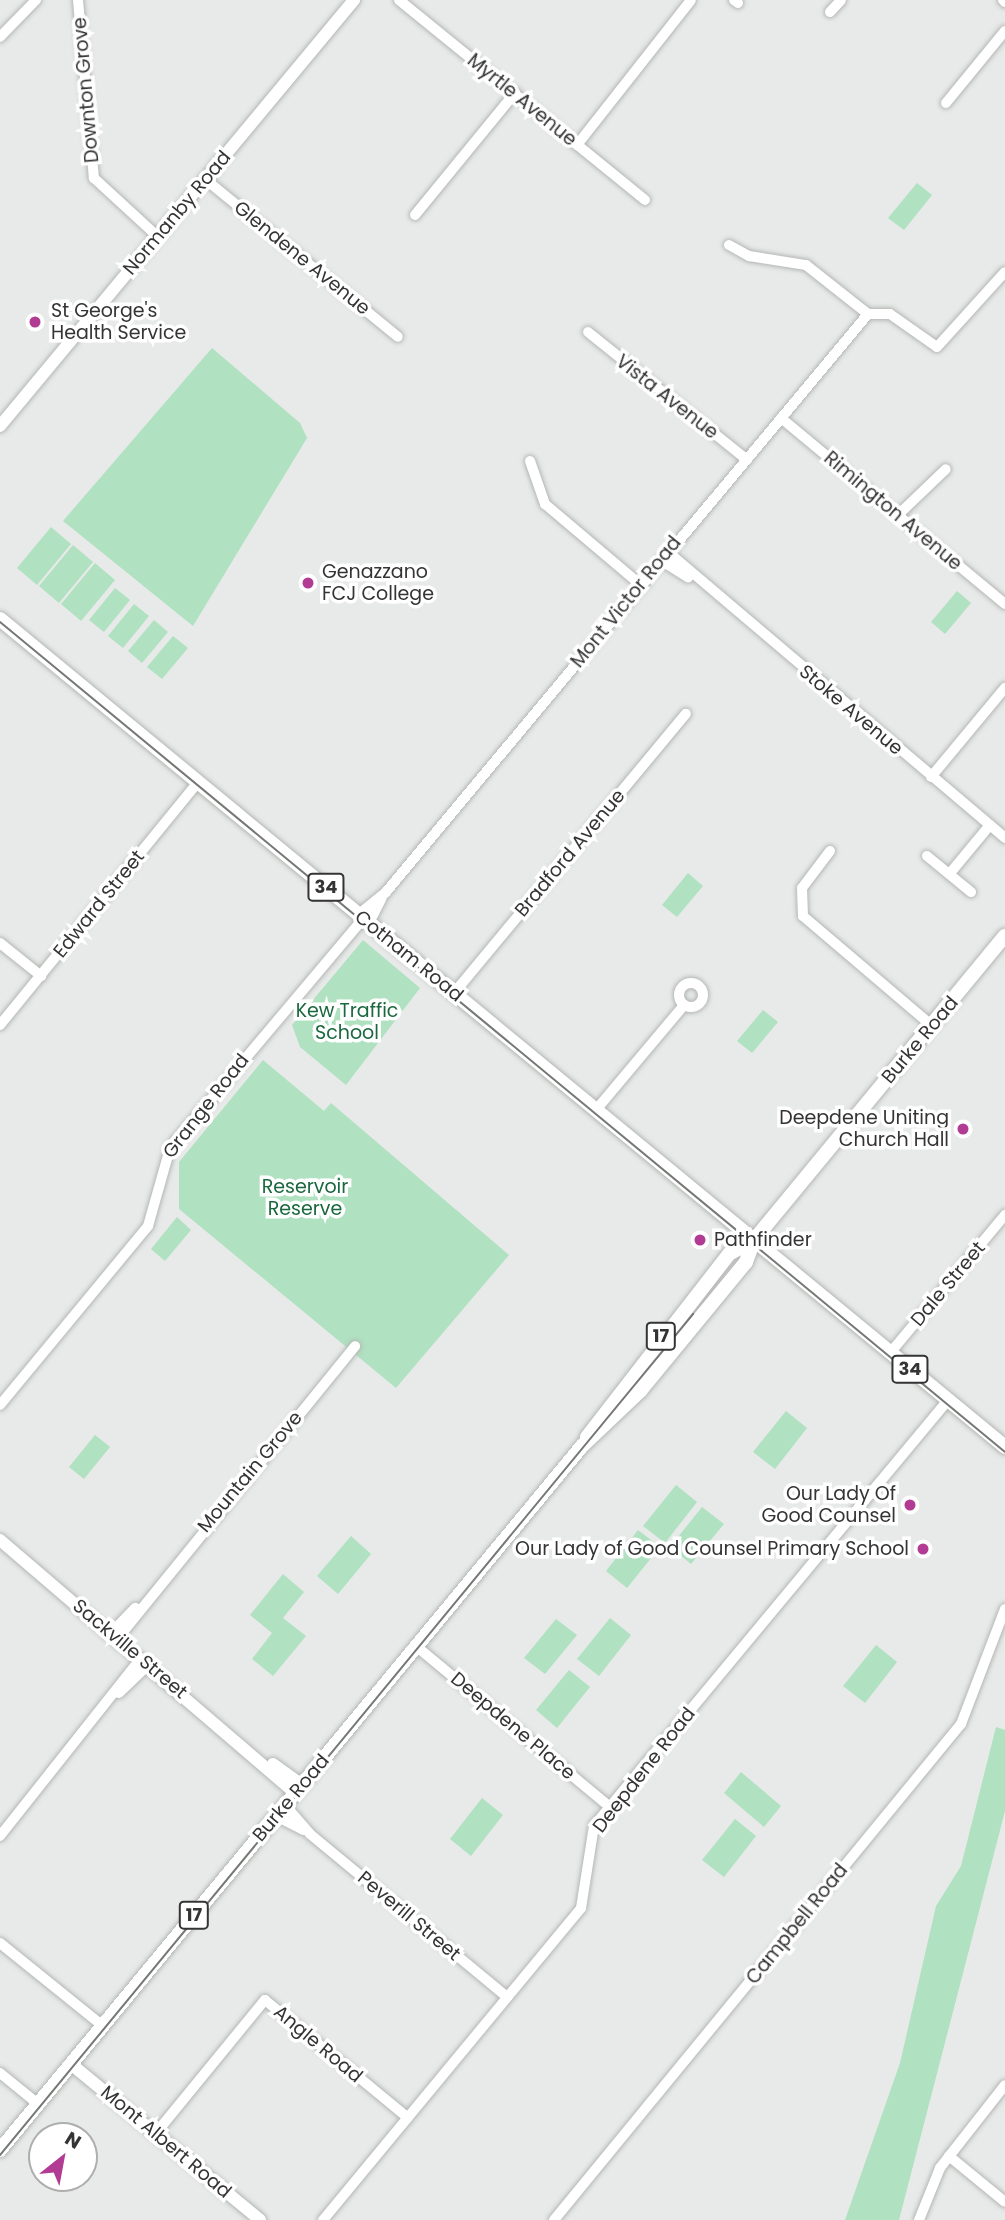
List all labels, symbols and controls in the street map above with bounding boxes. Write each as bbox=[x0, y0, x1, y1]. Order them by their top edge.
street label: Downton Grove bbox=[68, 16, 104, 164]
street label: Myrtle Avenue bbox=[463, 49, 581, 151]
street label: Normanby Road bbox=[118, 146, 236, 280]
street label: Glendene Avenue bbox=[229, 196, 375, 320]
place label: St George's Health Service bbox=[51, 300, 186, 344]
marker: St George's Health Service bbox=[25, 312, 45, 332]
street label: Vista Avenue bbox=[611, 350, 723, 444]
street label: Rimington Avenue bbox=[819, 447, 967, 575]
street label: Mont Victor Road bbox=[566, 532, 686, 672]
place label: Genazzano FCJ College bbox=[322, 561, 434, 605]
marker: Genazzano FCJ College bbox=[300, 575, 316, 591]
street label: Stoke Avenue bbox=[795, 660, 907, 760]
street label: Bradford Avenue bbox=[510, 785, 630, 921]
street label: Edward Street bbox=[49, 846, 149, 962]
road number: 34 bbox=[307, 872, 345, 902]
street label: Cotham Road bbox=[350, 905, 468, 1007]
street label: Burke Road bbox=[877, 992, 963, 1088]
park label: Kew Traffic School bbox=[296, 1000, 398, 1044]
street label: Grange Road bbox=[158, 1049, 254, 1163]
place label: Deepdene Uniting Church Hall bbox=[779, 1107, 949, 1151]
marker: Deepdene Uniting Church Hall bbox=[955, 1121, 971, 1137]
park label: Reservoir Reserve bbox=[262, 1176, 348, 1220]
place label: Pathfinder bbox=[714, 1229, 812, 1251]
marker: Pathfinder bbox=[692, 1232, 708, 1248]
street label: Dale Street bbox=[906, 1237, 990, 1331]
road number: 17 bbox=[645, 1322, 677, 1350]
road number: 34 bbox=[891, 1354, 929, 1384]
street label: Mountain Grove bbox=[193, 1407, 307, 1537]
place label: Our Lady Of Good Counsel bbox=[761, 1483, 896, 1527]
marker: Our Lady Of Good Counsel bbox=[902, 1497, 918, 1513]
place label: Our Lady of Good Counsel Primary School bbox=[515, 1538, 909, 1560]
marker: Our Lady of Good Counsel Primary School bbox=[915, 1541, 931, 1557]
street label: Sackville Street bbox=[68, 1594, 192, 1704]
street label: Deepdene Place bbox=[446, 1667, 580, 1785]
street label: Deepdene Road bbox=[588, 1703, 700, 1837]
street label: Burke Road bbox=[248, 1750, 334, 1846]
street label: Campbell Road bbox=[741, 1859, 853, 1989]
street label: Peverill Street bbox=[353, 1866, 465, 1966]
road number: 17 bbox=[178, 1900, 210, 1929]
street label: Angle Road bbox=[269, 2000, 367, 2088]
street label: Mont Albert Road bbox=[96, 2081, 236, 2203]
north arrow bbox=[28, 2122, 98, 2192]
text: N bbox=[60, 2125, 86, 2156]

